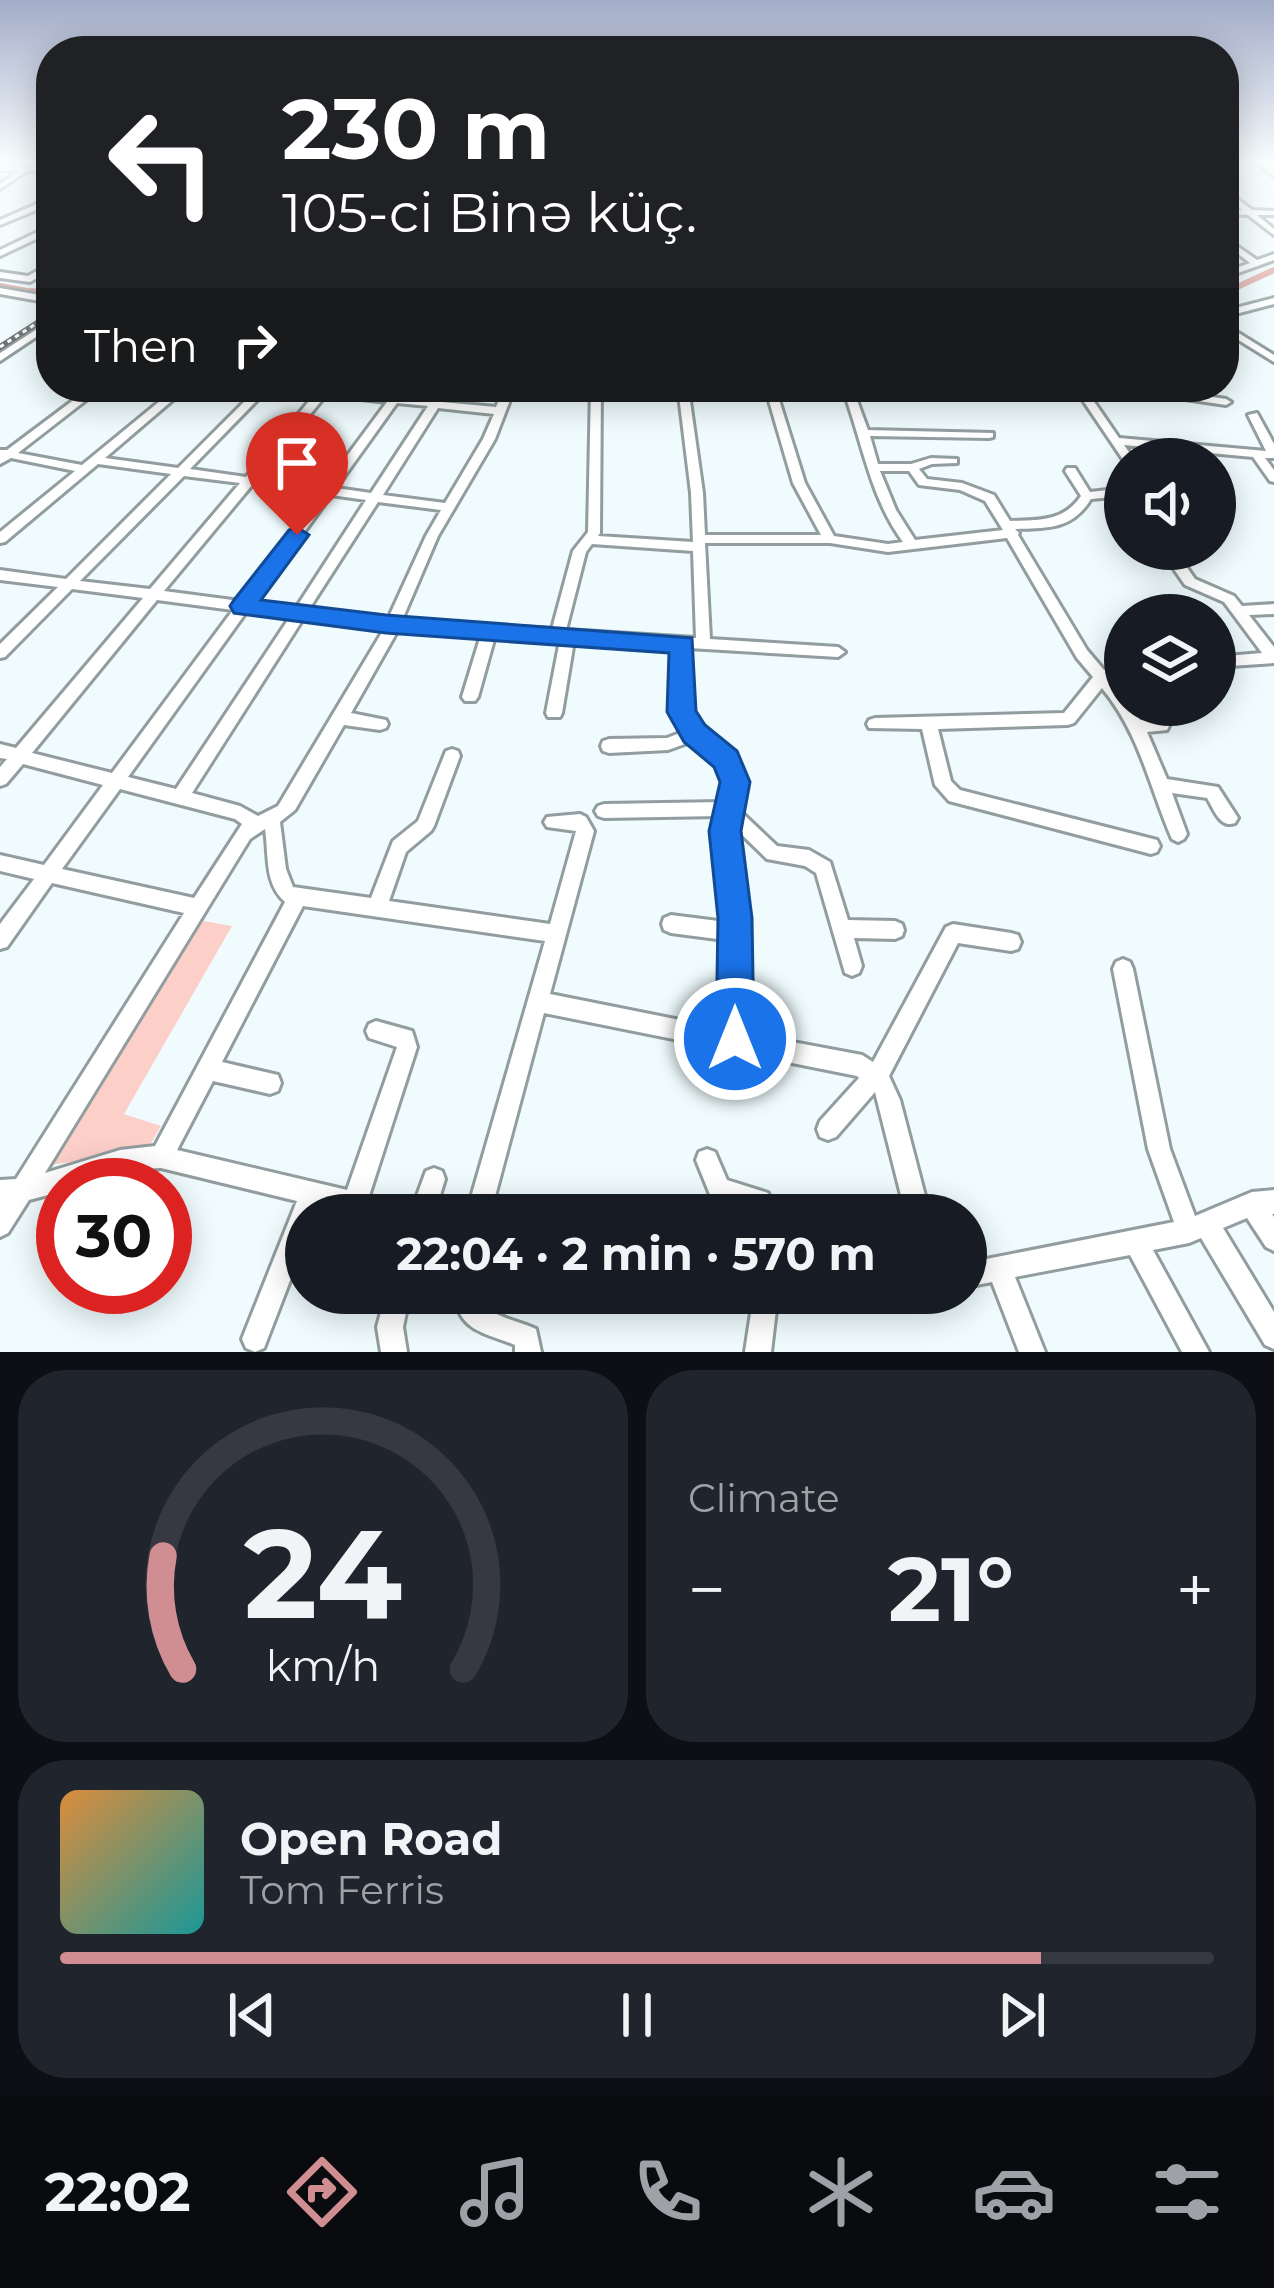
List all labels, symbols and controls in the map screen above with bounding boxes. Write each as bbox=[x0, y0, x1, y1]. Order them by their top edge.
text: 230 m bbox=[282, 78, 550, 180]
icon: left bbox=[84, 84, 240, 240]
text: 105-ci Binə küç. bbox=[282, 180, 697, 246]
icon: right bbox=[222, 312, 288, 378]
text: Then bbox=[84, 318, 198, 373]
pin bbox=[246, 412, 348, 535]
icon: arrive bbox=[264, 430, 330, 496]
map controls bbox=[1104, 438, 1236, 726]
button: sound bbox=[1104, 438, 1236, 570]
button: layers bbox=[1104, 594, 1236, 726]
position arrow bbox=[672, 976, 798, 1102]
speed limit sign: 30 bbox=[36, 1158, 192, 1314]
text: 22:04 · 2 min · 570 m bbox=[396, 1226, 876, 1281]
text: Climate bbox=[688, 1474, 840, 1522]
text: 24 bbox=[244, 1497, 402, 1649]
text: 21° bbox=[888, 1534, 1014, 1644]
text: − bbox=[688, 1549, 726, 1630]
text: + bbox=[1176, 1549, 1214, 1630]
text: km/h bbox=[266, 1639, 380, 1692]
text: Open Road bbox=[240, 1811, 502, 1866]
text: Tom Ferris bbox=[240, 1866, 444, 1914]
icon: previous bbox=[219, 1982, 285, 2048]
icon: pause bbox=[604, 1982, 670, 2048]
icon: next bbox=[989, 1982, 1055, 2048]
icon: directions bbox=[280, 2150, 364, 2234]
icon: music bbox=[453, 2150, 537, 2234]
icon: phone bbox=[626, 2150, 710, 2234]
icon: climate bbox=[799, 2150, 883, 2234]
icon: car bbox=[972, 2150, 1056, 2234]
icon: filters bbox=[1145, 2150, 1229, 2234]
text: 22:02 bbox=[45, 2159, 191, 2225]

